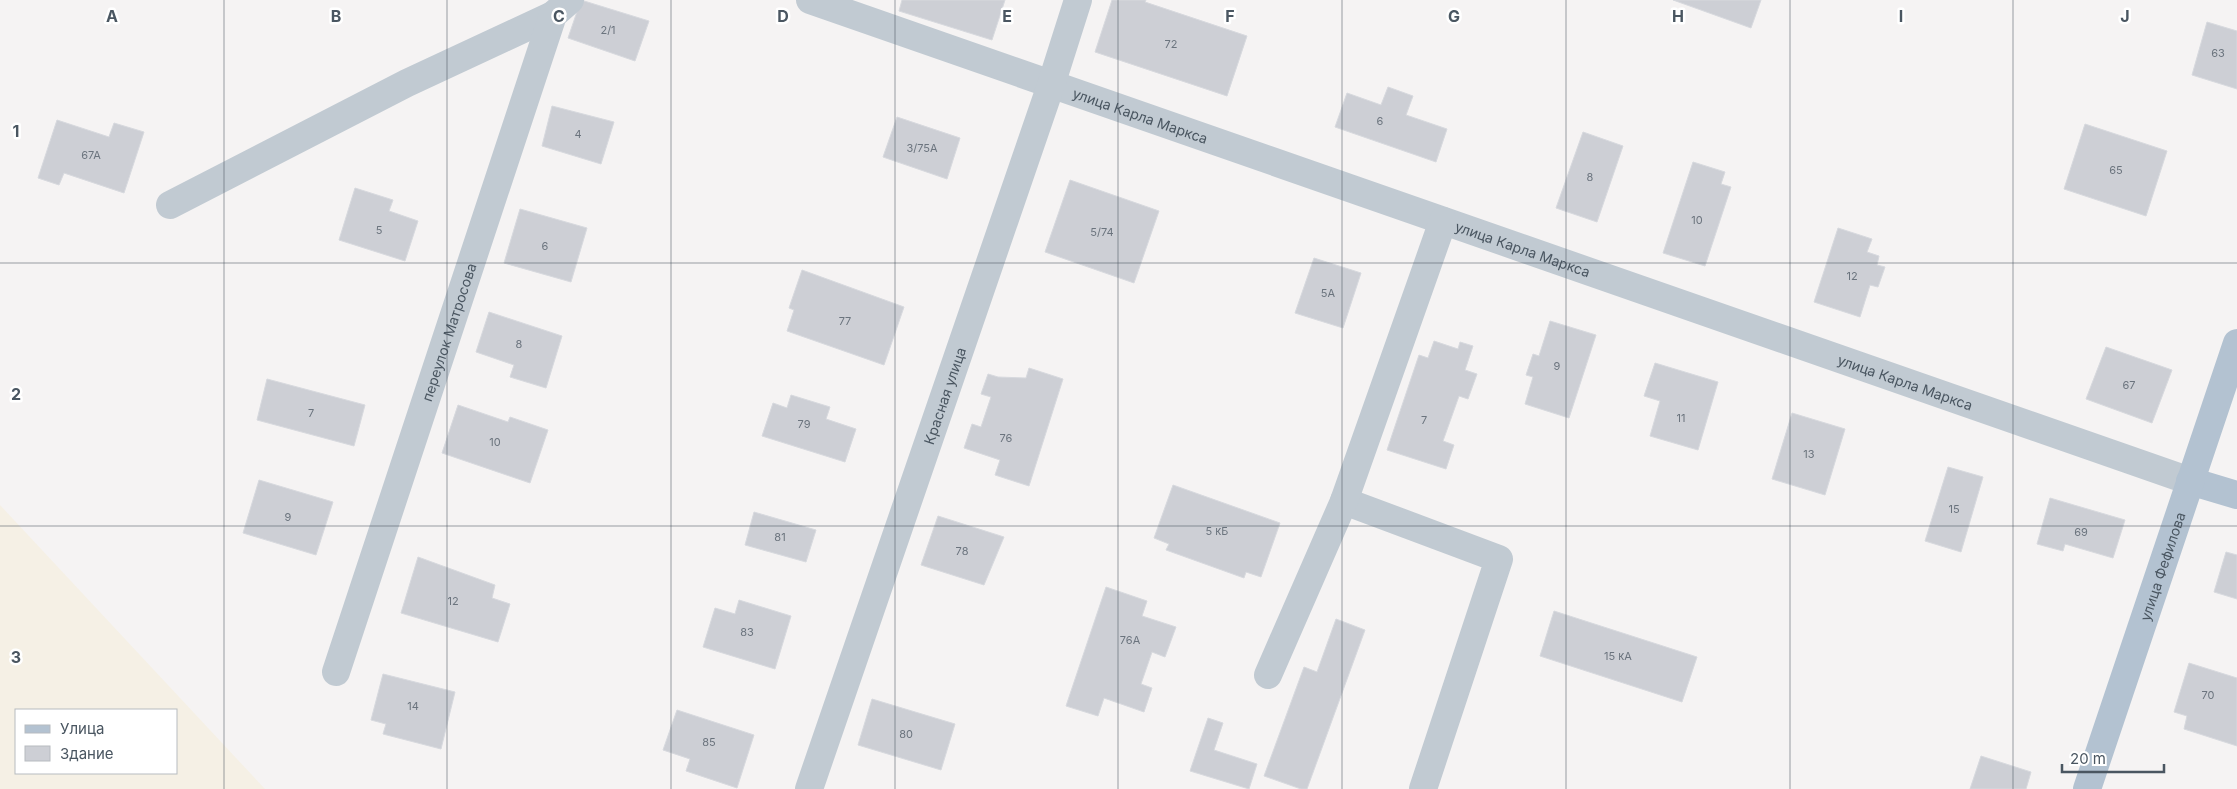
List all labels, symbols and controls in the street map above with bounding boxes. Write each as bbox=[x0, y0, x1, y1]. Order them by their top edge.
text: A bbox=[106, 6, 118, 26]
text: B bbox=[331, 6, 341, 26]
text: C bbox=[553, 6, 565, 26]
text: D bbox=[777, 6, 789, 26]
text: E bbox=[1002, 6, 1012, 26]
text: F bbox=[1225, 6, 1235, 26]
text: G bbox=[1448, 6, 1460, 26]
text: H bbox=[1672, 6, 1684, 26]
text: I bbox=[1899, 6, 1903, 26]
text: J bbox=[2120, 6, 2130, 26]
house number: 2/1 bbox=[600, 23, 616, 37]
house number: 72 bbox=[1165, 37, 1177, 51]
house number: 63 bbox=[2211, 46, 2225, 60]
street label: улица Карла Маркса bbox=[1071, 84, 1210, 147]
house number: 6 bbox=[1377, 114, 1384, 128]
text: 1 bbox=[13, 121, 19, 141]
house number: 4 bbox=[574, 127, 582, 141]
house number: 3/75А bbox=[906, 141, 938, 155]
house number: 67А bbox=[81, 148, 101, 162]
house number: 65 bbox=[2109, 163, 2123, 177]
house number: 8 bbox=[1587, 170, 1594, 184]
house number: 10 bbox=[1691, 213, 1703, 227]
street label: улица Карла Маркса bbox=[1453, 217, 1593, 280]
house number: 5 bbox=[376, 223, 383, 237]
house number: 5/74 bbox=[1090, 225, 1114, 239]
house number: 6 bbox=[542, 239, 549, 253]
street label: переулок Матросова bbox=[418, 261, 479, 403]
house number: 12 bbox=[1846, 269, 1858, 283]
house number: 5А bbox=[1321, 286, 1336, 300]
house number: 77 bbox=[839, 314, 851, 328]
house number: 8 bbox=[516, 337, 523, 351]
street label: Красная улица bbox=[920, 345, 969, 446]
street label: улица Карла Маркса bbox=[1836, 350, 1975, 413]
house number: 9 bbox=[1554, 359, 1561, 373]
house number: 67 bbox=[2122, 378, 2136, 392]
text: 2 bbox=[11, 384, 21, 404]
house number: 7 bbox=[308, 406, 314, 420]
house number: 11 bbox=[1677, 411, 1685, 425]
house number: 7 bbox=[1421, 413, 1427, 427]
house number: 79 bbox=[798, 417, 811, 431]
house number: 76 bbox=[1000, 431, 1013, 445]
house number: 10 bbox=[489, 435, 501, 449]
house number: 13 bbox=[1803, 447, 1815, 461]
house number: 15 bbox=[1948, 502, 1960, 516]
house number: 9 bbox=[285, 510, 292, 524]
street label: улица Фефилова bbox=[2136, 510, 2188, 623]
house number: 5 кБ bbox=[1206, 524, 1228, 538]
house number: 69 bbox=[2074, 525, 2088, 539]
house number: 81 bbox=[774, 530, 786, 544]
house number: 78 bbox=[956, 544, 969, 558]
house number: 12 bbox=[447, 594, 459, 608]
house number: 83 bbox=[740, 625, 754, 639]
house number: 76А bbox=[1120, 633, 1141, 647]
text: 3 bbox=[11, 647, 21, 667]
house number: 15 кА bbox=[1604, 649, 1632, 663]
house number: 70 bbox=[2202, 688, 2215, 702]
house number: 14 bbox=[407, 699, 419, 713]
legend bbox=[15, 709, 178, 774]
text: Улица bbox=[60, 719, 104, 738]
house number: 80 bbox=[899, 727, 913, 741]
house number: 85 bbox=[702, 735, 716, 749]
scale bar bbox=[2062, 742, 2164, 774]
text: Здание bbox=[60, 744, 114, 763]
text: 20 m bbox=[2070, 749, 2106, 768]

